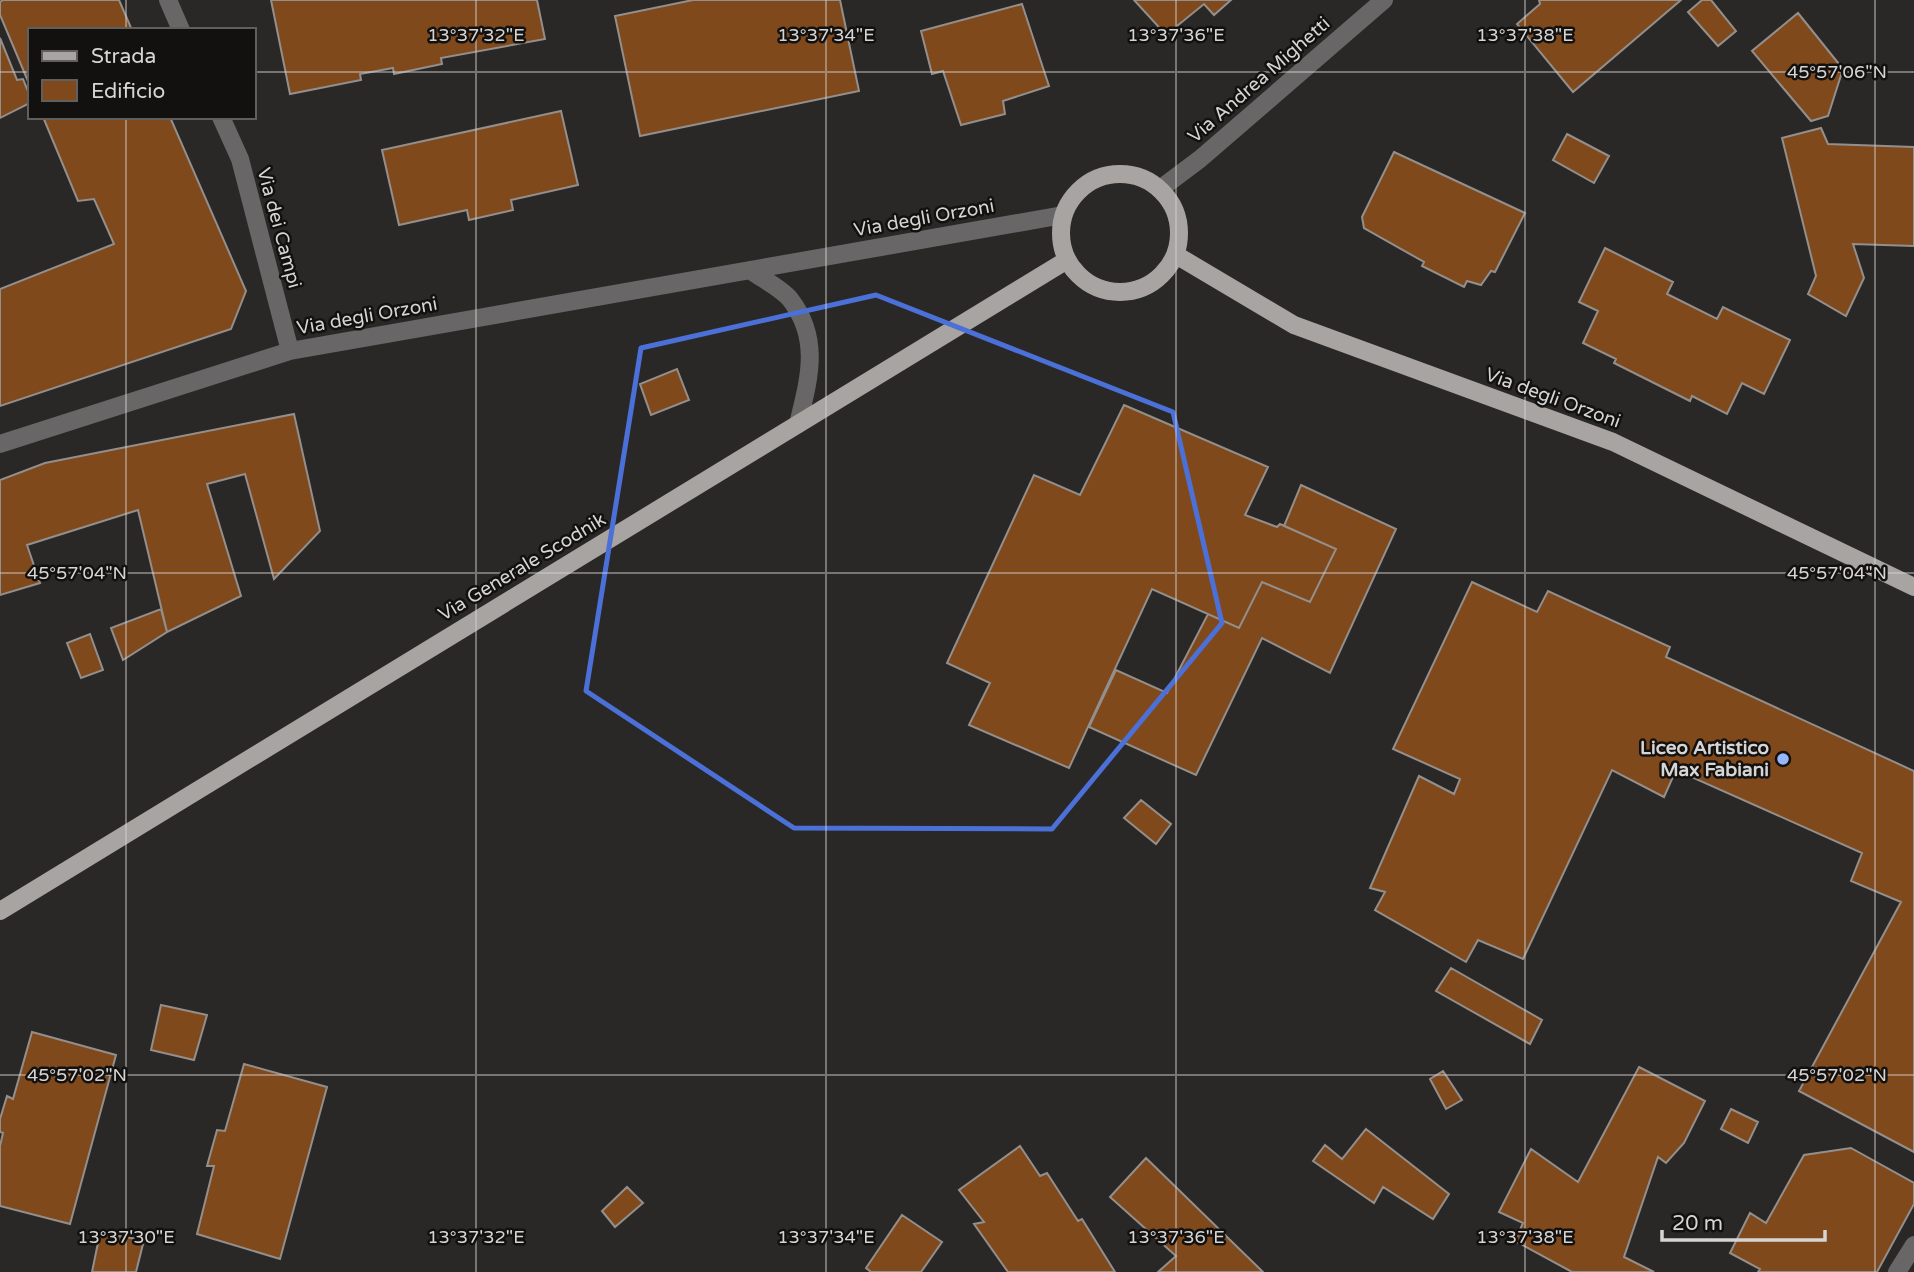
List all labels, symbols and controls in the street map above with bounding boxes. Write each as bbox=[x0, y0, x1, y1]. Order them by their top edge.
street label: Via Andrea Mighetti bbox=[1184, 12, 1334, 148]
text: 13°37'32"E bbox=[427, 24, 525, 46]
text: 13°37'34"E bbox=[777, 24, 875, 46]
text: 13°37'36"E bbox=[1127, 24, 1225, 46]
text: 13°37'38"E bbox=[1476, 24, 1574, 46]
legend bbox=[28, 28, 256, 119]
text: Strada bbox=[91, 44, 156, 69]
text: 45°57'06"N bbox=[1787, 61, 1887, 83]
text: Edificio bbox=[91, 79, 165, 104]
street label: Via dei Campi bbox=[252, 165, 306, 291]
street label: Via degli Orzoni bbox=[852, 195, 996, 241]
street label: Via degli Orzoni bbox=[295, 293, 439, 339]
street label: Via degli Orzoni bbox=[1482, 363, 1624, 433]
street label: Via Generale Scodnik bbox=[434, 508, 610, 626]
text: 45°57'04"N bbox=[27, 562, 127, 584]
text: 45°57'04"N bbox=[1787, 562, 1887, 584]
place label: Liceo Artistico Max Fabiani bbox=[1640, 737, 1769, 781]
marker: Liceo Artistico Max Fabiani bbox=[1775, 751, 1791, 767]
text: 45°57'02"N bbox=[27, 1064, 127, 1086]
text: 45°57'02"N bbox=[1787, 1064, 1887, 1086]
scale bar bbox=[1662, 1198, 1825, 1242]
text: 20 m bbox=[1672, 1211, 1723, 1236]
text: 13°37'30"E bbox=[77, 1226, 175, 1248]
text: 13°37'32"E bbox=[427, 1226, 525, 1248]
text: 13°37'34"E bbox=[777, 1226, 875, 1248]
text: 13°37'36"E bbox=[1127, 1226, 1225, 1248]
text: 13°37'38"E bbox=[1476, 1226, 1574, 1248]

